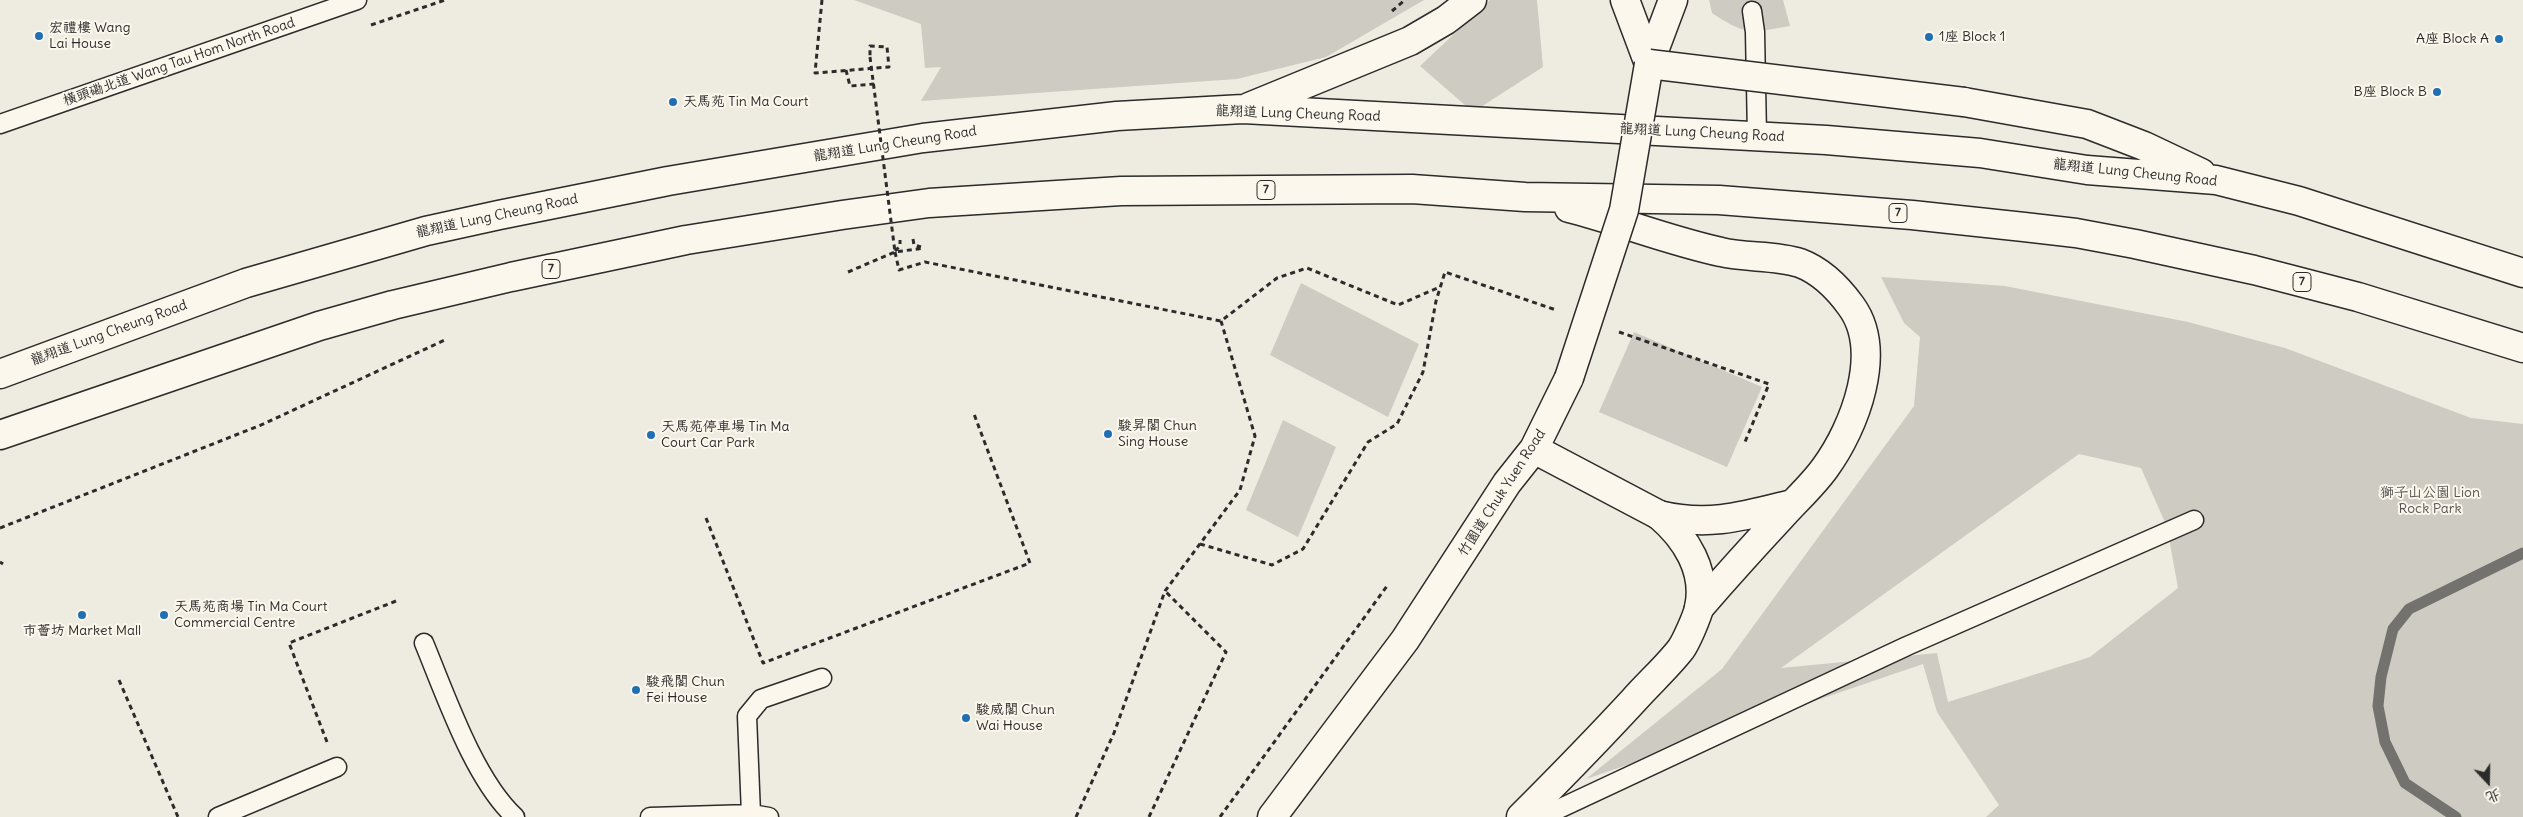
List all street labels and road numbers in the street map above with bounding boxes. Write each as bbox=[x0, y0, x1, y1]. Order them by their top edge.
street label: 橫頭磡北道 Wang Tau Hom North Road bbox=[61, 14, 297, 110]
street label: 龍翔道 Lung Cheung Road bbox=[1215, 103, 1381, 125]
street label: 龍翔道 Lung Cheung Road bbox=[1619, 120, 1785, 146]
street label: 龍翔道 Lung Cheung Road bbox=[812, 123, 978, 165]
street label: 龍翔道 Lung Cheung Road bbox=[2052, 156, 2218, 190]
road number: 7 bbox=[1257, 180, 1275, 200]
street label: 龍翔道 Lung Cheung Road bbox=[414, 191, 580, 241]
road number: 7 bbox=[1889, 204, 1907, 222]
road number: 7 bbox=[542, 260, 560, 278]
road number: 7 bbox=[2293, 272, 2311, 292]
street label: 龍翔道 Lung Cheung Road bbox=[28, 297, 190, 369]
street label: 竹園道 Chuk Yuen Road bbox=[1455, 426, 1549, 560]

